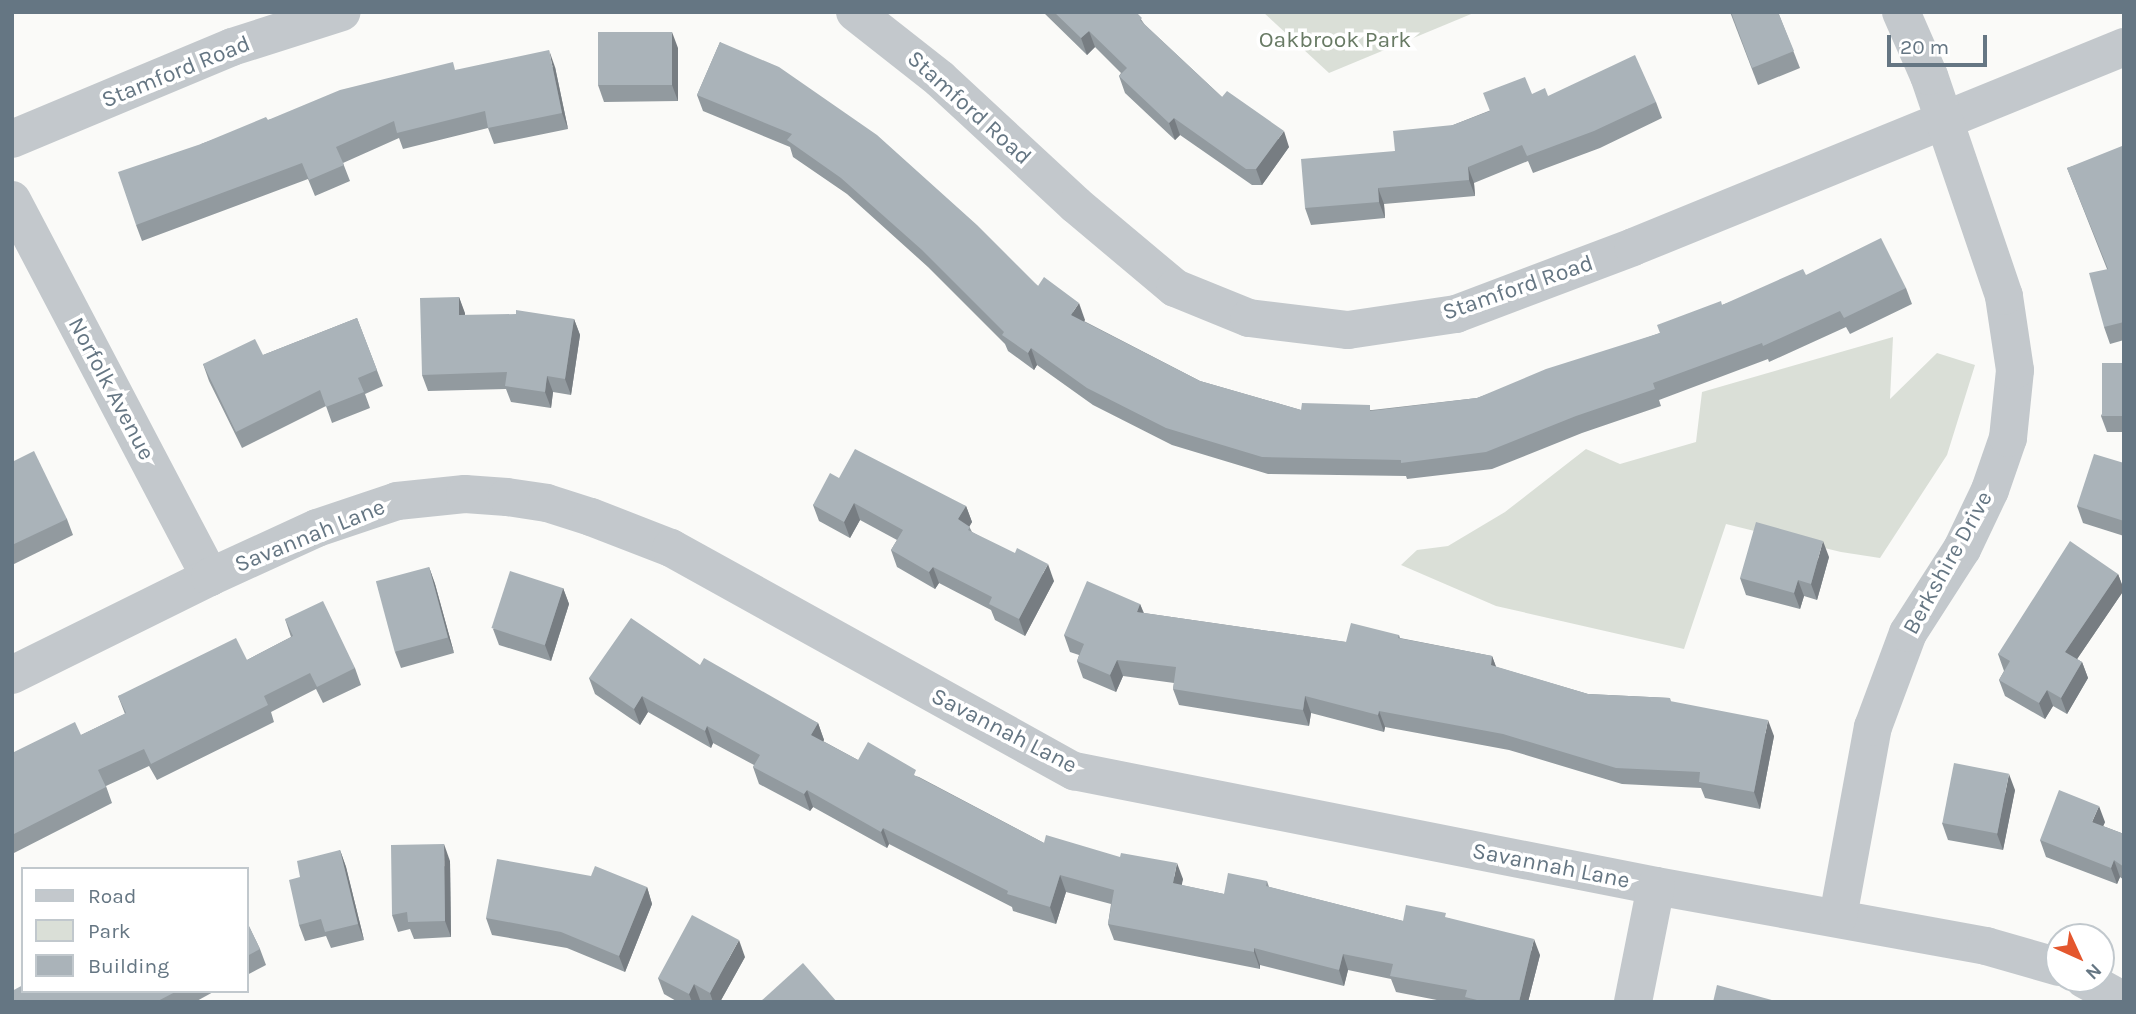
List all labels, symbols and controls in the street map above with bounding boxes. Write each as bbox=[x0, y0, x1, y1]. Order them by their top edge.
scale bar bbox=[1891, 21, 1991, 65]
park label: Oakbrook Park bbox=[1259, 26, 1411, 54]
street label: Stamford Road bbox=[98, 30, 254, 114]
text: 20 m bbox=[1900, 35, 1949, 59]
street label: Stamford Road bbox=[901, 45, 1037, 171]
street label: Stamford Road bbox=[1439, 249, 1597, 327]
street label: Norfolk Avenue bbox=[62, 313, 160, 465]
street label: Berkshire Drive bbox=[1897, 487, 1999, 639]
street label: Savannah Lane bbox=[231, 493, 389, 579]
street label: Savannah Lane bbox=[927, 682, 1081, 780]
street label: Savannah Lane bbox=[1470, 837, 1632, 895]
legend bbox=[21, 867, 248, 993]
text: Road bbox=[88, 884, 136, 908]
text: Park bbox=[88, 919, 131, 943]
north arrow bbox=[2045, 923, 2115, 993]
text: Building bbox=[88, 954, 169, 978]
text: N bbox=[2081, 959, 2106, 984]

